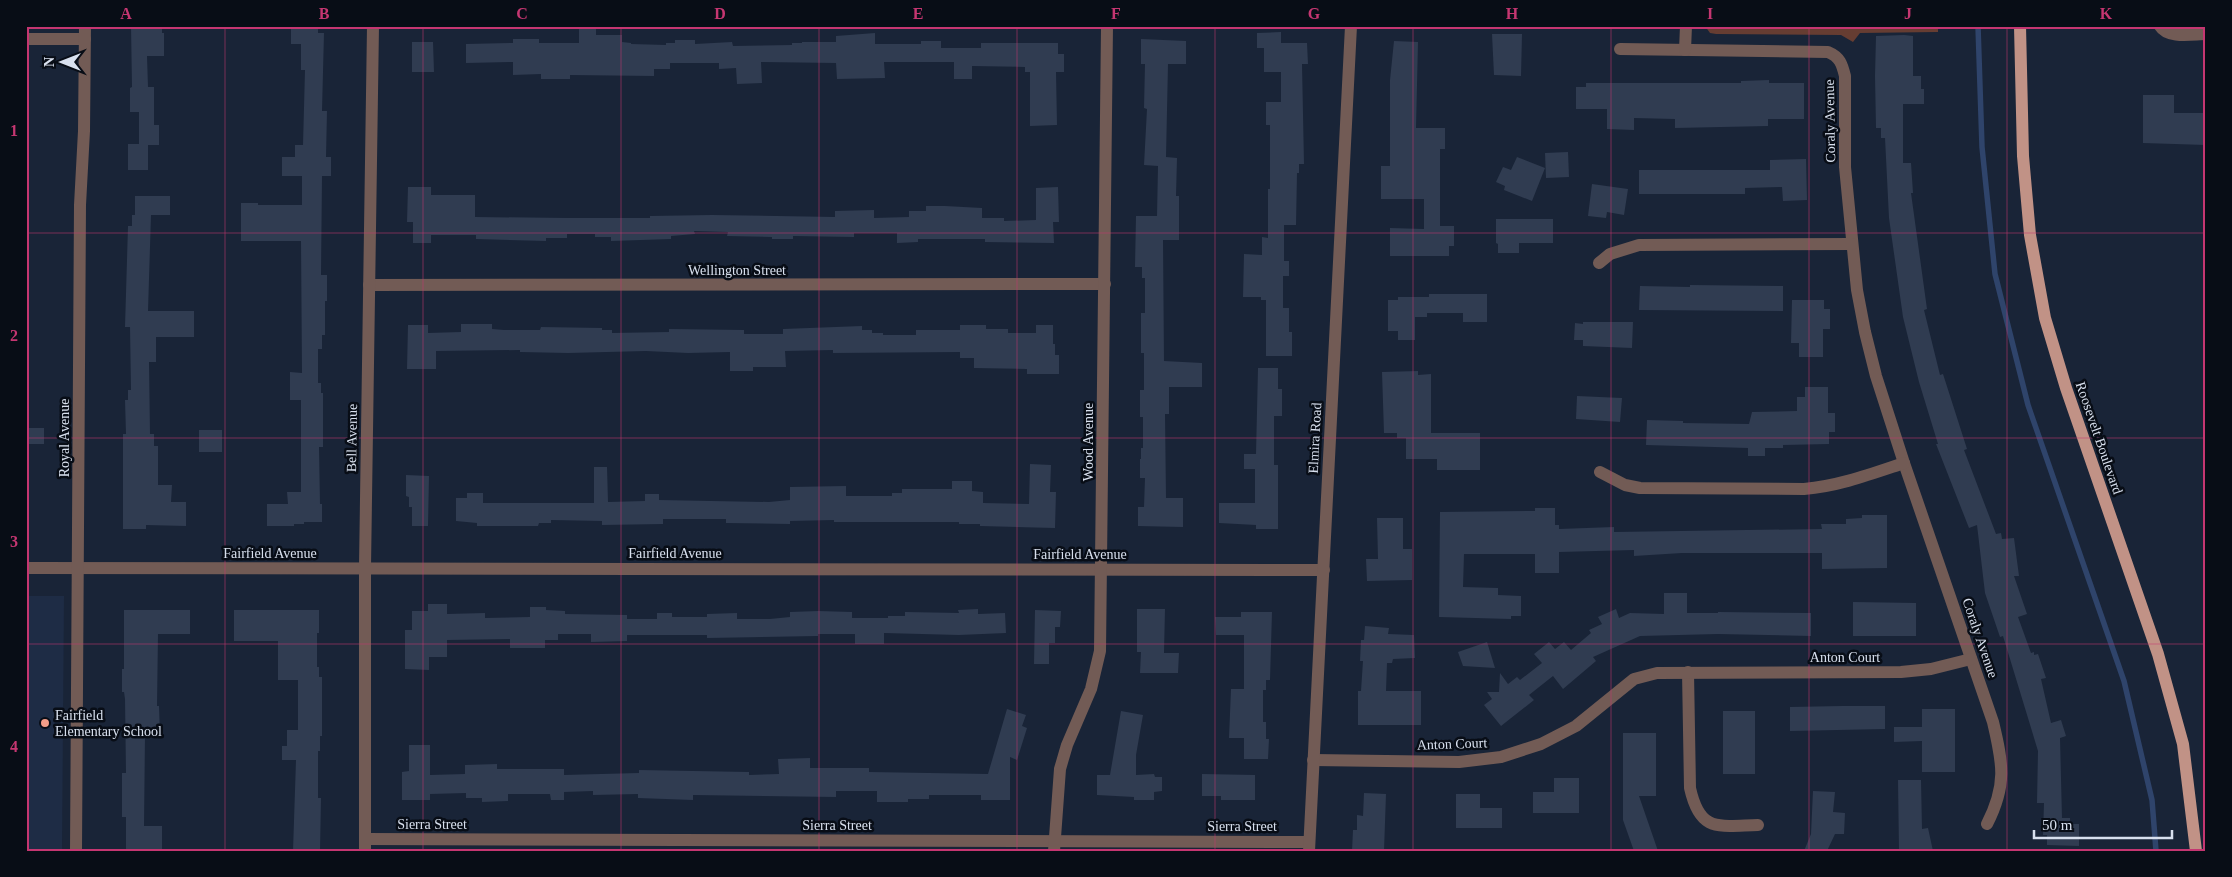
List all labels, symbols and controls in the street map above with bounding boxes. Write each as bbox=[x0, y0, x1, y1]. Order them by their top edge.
text: A bbox=[120, 5, 132, 22]
text: B bbox=[319, 5, 330, 22]
text: C bbox=[516, 5, 528, 22]
text: D bbox=[714, 5, 726, 22]
text: E bbox=[913, 5, 923, 22]
text: F bbox=[1111, 5, 1121, 22]
text: G bbox=[1308, 5, 1321, 22]
text: H bbox=[1506, 5, 1519, 22]
text: I bbox=[1707, 5, 1713, 22]
text: J bbox=[1904, 5, 1912, 22]
text: K bbox=[2100, 5, 2113, 22]
north arrow bbox=[38, 38, 88, 88]
text: N bbox=[42, 57, 57, 67]
street label: Coraly Avenue bbox=[1822, 79, 1838, 163]
text: 1 bbox=[10, 122, 18, 139]
street label: Wellington Street bbox=[688, 263, 786, 278]
text: 2 bbox=[10, 327, 18, 344]
street label: Roosevelt Boulevard bbox=[2073, 380, 2125, 496]
street label: Royal Avenue bbox=[57, 399, 72, 477]
street label: Elmira Road bbox=[1306, 402, 1324, 474]
street label: Wood Avenue bbox=[1081, 403, 1096, 481]
street label: Bell Avenue bbox=[344, 404, 360, 472]
text: 3 bbox=[10, 533, 18, 550]
street label: Fairfield Avenue bbox=[223, 546, 317, 561]
street label: Fairfield Avenue bbox=[628, 546, 722, 561]
street label: Fairfield Avenue bbox=[1033, 547, 1127, 562]
street label: Coraly Avenue bbox=[1959, 596, 2001, 680]
street label: Anton Court bbox=[1810, 650, 1880, 665]
place label: Fairfield Elementary School bbox=[55, 708, 162, 739]
marker: Fairfield Elementary School bbox=[39, 717, 51, 729]
street label: Anton Court bbox=[1417, 735, 1488, 753]
text: 4 bbox=[10, 738, 18, 755]
scale bar bbox=[2034, 807, 2172, 839]
street label: Sierra Street bbox=[397, 817, 467, 832]
text: 50 m bbox=[2042, 817, 2073, 833]
street label: Sierra Street bbox=[802, 818, 872, 833]
street label: Sierra Street bbox=[1207, 819, 1277, 834]

